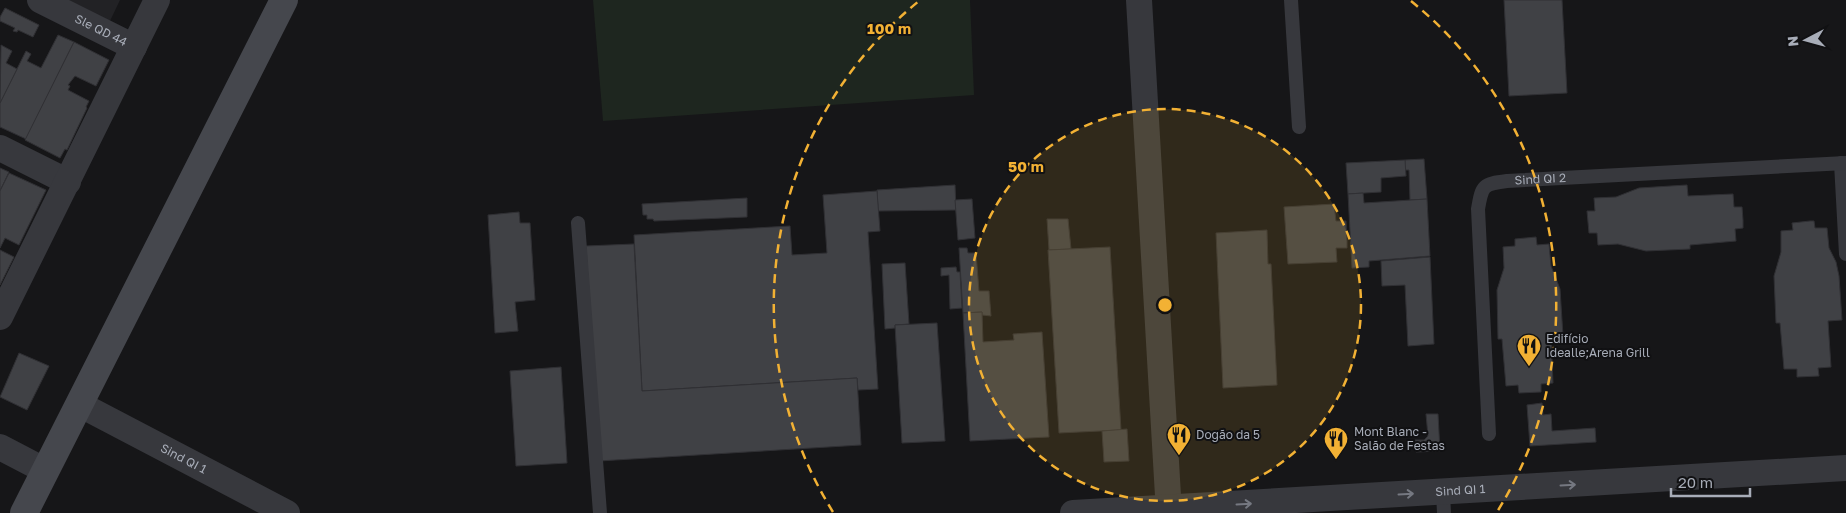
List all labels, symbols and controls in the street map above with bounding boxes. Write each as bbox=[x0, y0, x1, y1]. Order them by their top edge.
street label: Sle QD 44 bbox=[72, 11, 130, 49]
north arrow bbox=[1781, 15, 1831, 65]
text: 100 m bbox=[867, 19, 911, 37]
text: N bbox=[1784, 35, 1802, 48]
text: 50 m bbox=[1008, 157, 1044, 175]
street label: Sind QI 2 bbox=[1514, 170, 1566, 188]
centre of rings bbox=[1156, 296, 1174, 314]
place label: Edifício Idealle;Arena Grill bbox=[1546, 331, 1650, 360]
restaurant icon: Edifício Idealle;Arena Grill bbox=[1516, 333, 1542, 367]
restaurant icon: Dogão da 5 bbox=[1166, 422, 1192, 456]
place label: Mont Blanc - Salão de Festas bbox=[1354, 424, 1445, 453]
restaurant icon: Mont Blanc - Salão de Festas bbox=[1323, 426, 1349, 460]
place label: Dogão da 5 bbox=[1196, 427, 1260, 442]
street label: Sind QI 1 bbox=[158, 440, 210, 477]
scale bar bbox=[1671, 466, 1750, 498]
text: 20 m bbox=[1678, 473, 1713, 491]
one-way arrow bbox=[1560, 480, 1576, 489]
street label: Sind QI 1 bbox=[1435, 481, 1486, 499]
one-way arrow bbox=[1398, 490, 1414, 499]
one-way arrow bbox=[1235, 499, 1251, 508]

